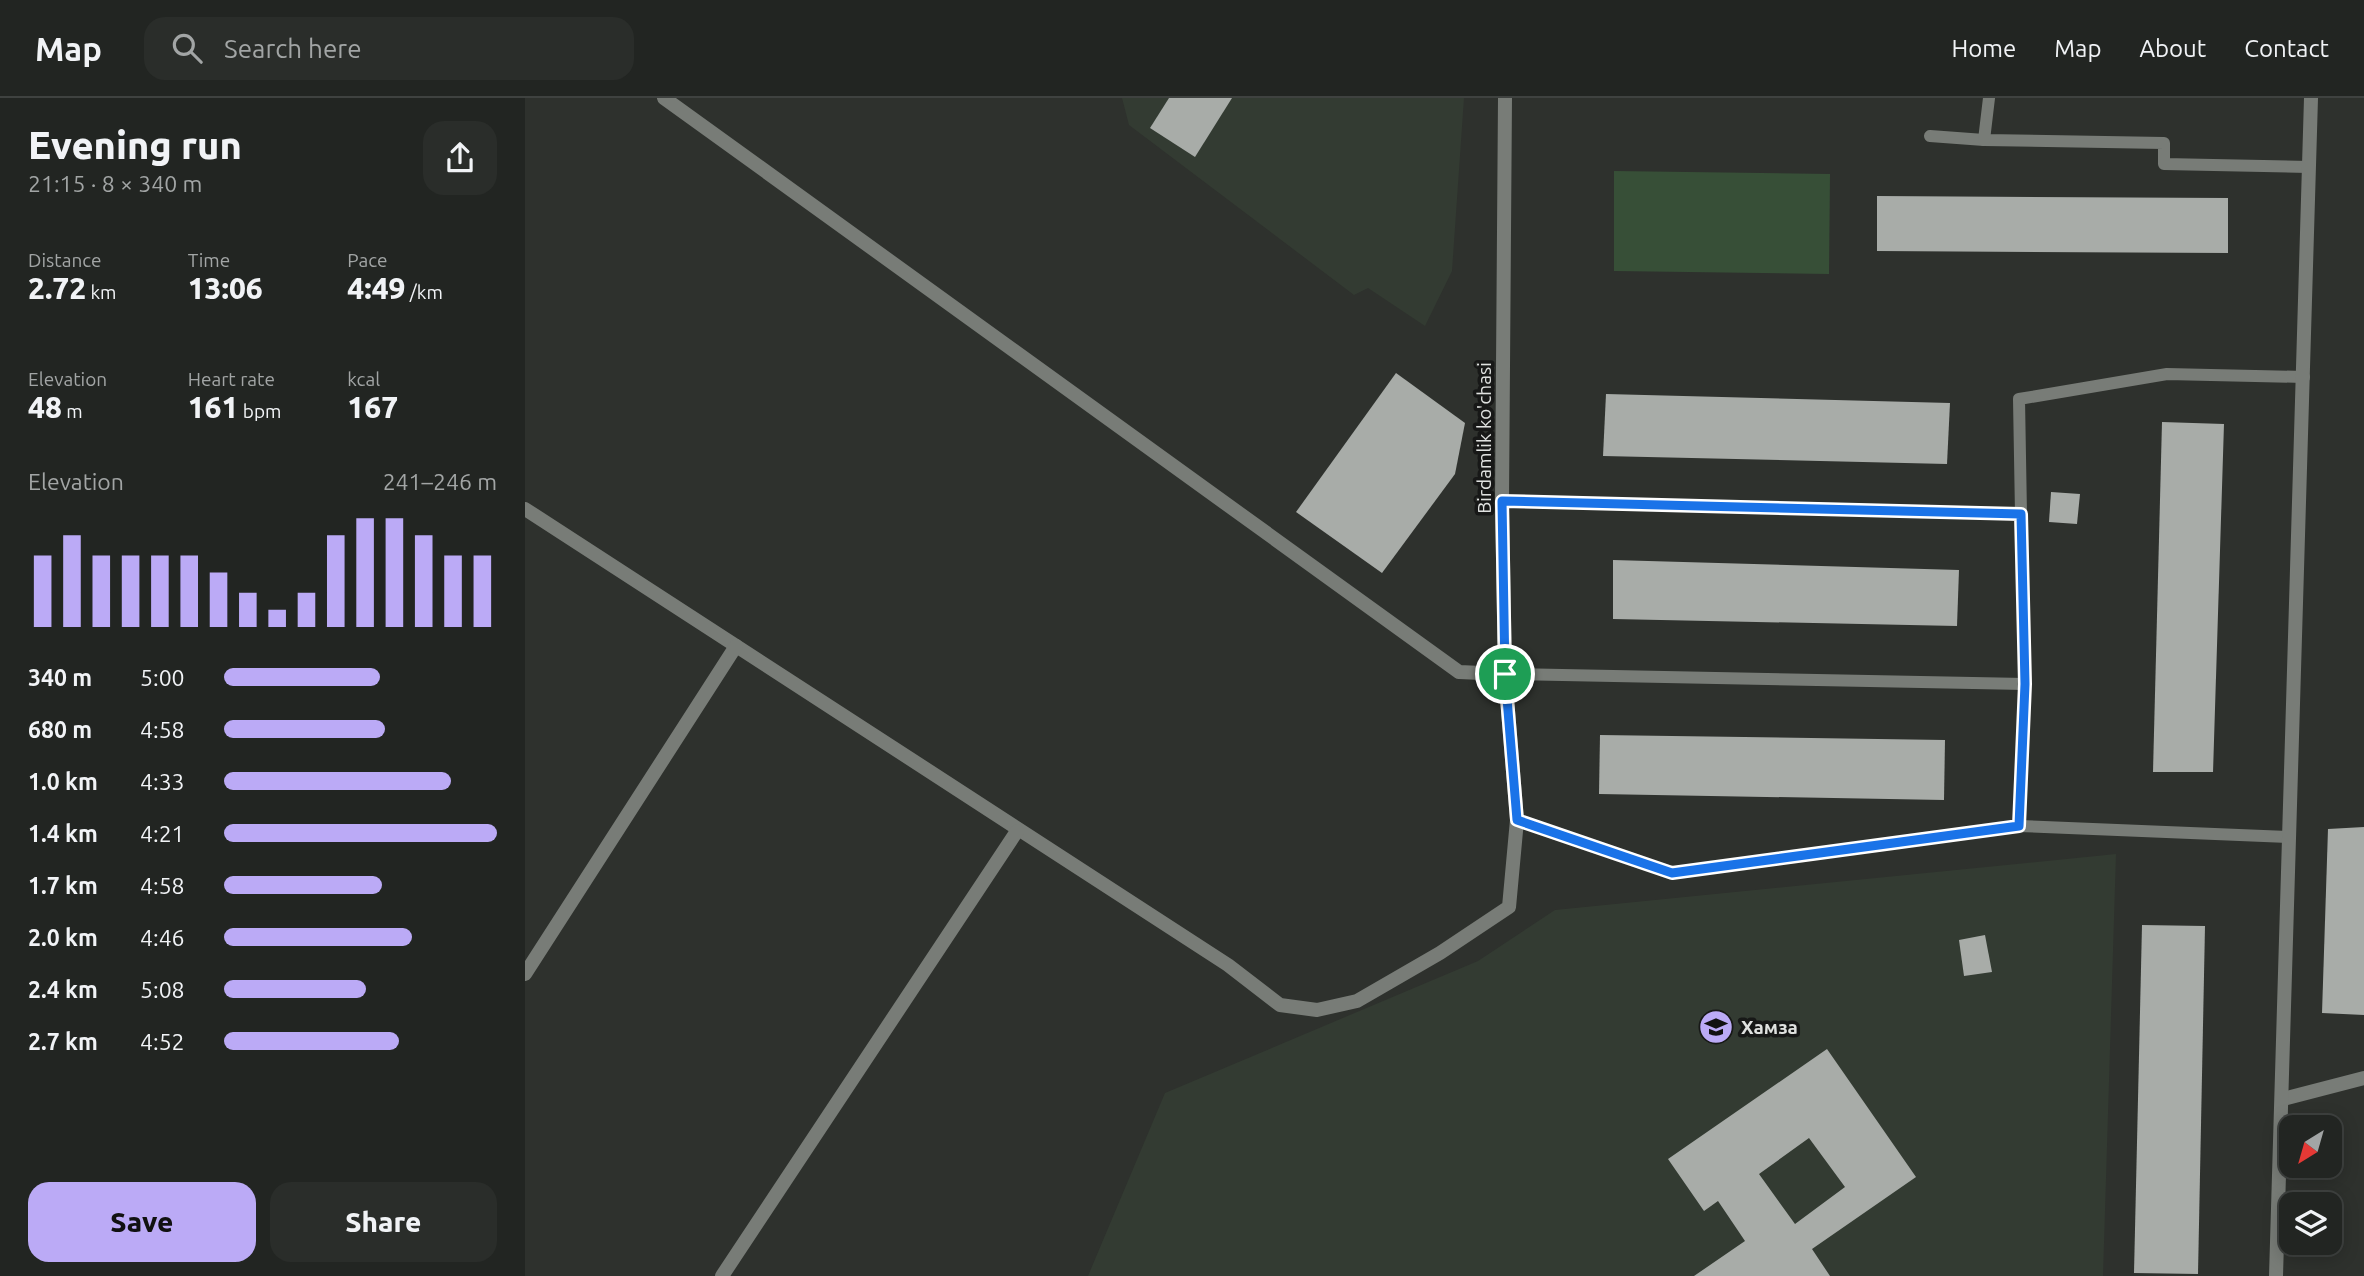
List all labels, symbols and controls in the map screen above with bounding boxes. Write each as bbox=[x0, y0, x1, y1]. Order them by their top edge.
search box bbox=[144, 17, 634, 80]
icon: search bbox=[168, 29, 206, 67]
text: Map bbox=[35, 30, 102, 67]
text: Search here bbox=[224, 34, 362, 63]
text: Home bbox=[1951, 35, 2016, 62]
text: Map bbox=[2054, 35, 2101, 62]
text: About bbox=[2139, 35, 2206, 62]
text: Contact bbox=[2244, 35, 2329, 62]
button: share bbox=[423, 121, 497, 195]
text: Evening run bbox=[28, 124, 242, 166]
text: 21:15 · 8 × 340 m bbox=[28, 171, 202, 196]
text: Distance bbox=[28, 249, 102, 271]
text: Time bbox=[188, 249, 230, 271]
text: Pace bbox=[347, 249, 388, 271]
text: 2.72 bbox=[28, 271, 86, 305]
text: 13:06 bbox=[188, 271, 263, 305]
text: 4:49 bbox=[347, 271, 405, 305]
text: km bbox=[86, 281, 116, 303]
text: /km bbox=[405, 281, 443, 303]
street label: Birdamlik ko'chasi bbox=[1473, 362, 1495, 514]
text: Elevation bbox=[28, 368, 107, 390]
text: Heart rate bbox=[188, 368, 275, 390]
text: kcal bbox=[347, 368, 380, 390]
text: 48 bbox=[28, 390, 62, 424]
text: 161 bbox=[188, 390, 238, 424]
text: 167 bbox=[347, 390, 398, 424]
text: m bbox=[62, 400, 83, 422]
text: bpm bbox=[238, 400, 281, 422]
text: Elevation bbox=[28, 469, 124, 494]
text: 241–246 m bbox=[383, 469, 497, 494]
pin bbox=[1475, 644, 1535, 704]
icon: arrive bbox=[1486, 655, 1524, 693]
text: 340 m bbox=[28, 665, 92, 690]
text: 5:00 bbox=[140, 665, 185, 690]
text: 680 m bbox=[28, 717, 92, 742]
text: 4:58 bbox=[140, 717, 185, 742]
text: 1.0 km bbox=[28, 769, 98, 794]
text: 4:33 bbox=[140, 769, 185, 794]
text: 1.4 km bbox=[28, 821, 98, 846]
text: 4:21 bbox=[140, 821, 185, 846]
text: 1.7 km bbox=[28, 873, 98, 898]
text: 4:58 bbox=[140, 873, 185, 898]
text: 2.0 km bbox=[28, 925, 98, 950]
text: 4:46 bbox=[140, 925, 185, 950]
text: 2.4 km bbox=[28, 977, 98, 1002]
text: 5:08 bbox=[140, 977, 185, 1002]
school or university icon: Хамза bbox=[1697, 1008, 1735, 1046]
place label: Хамза bbox=[1741, 1016, 1798, 1038]
text: 2.7 km bbox=[28, 1029, 98, 1054]
text: 4:52 bbox=[140, 1029, 185, 1054]
north arrow bbox=[2279, 1115, 2341, 1178]
map controls bbox=[2279, 1115, 2342, 1255]
button: Save bbox=[28, 1182, 256, 1262]
button: Share bbox=[270, 1182, 497, 1262]
button: layers bbox=[2279, 1192, 2342, 1255]

